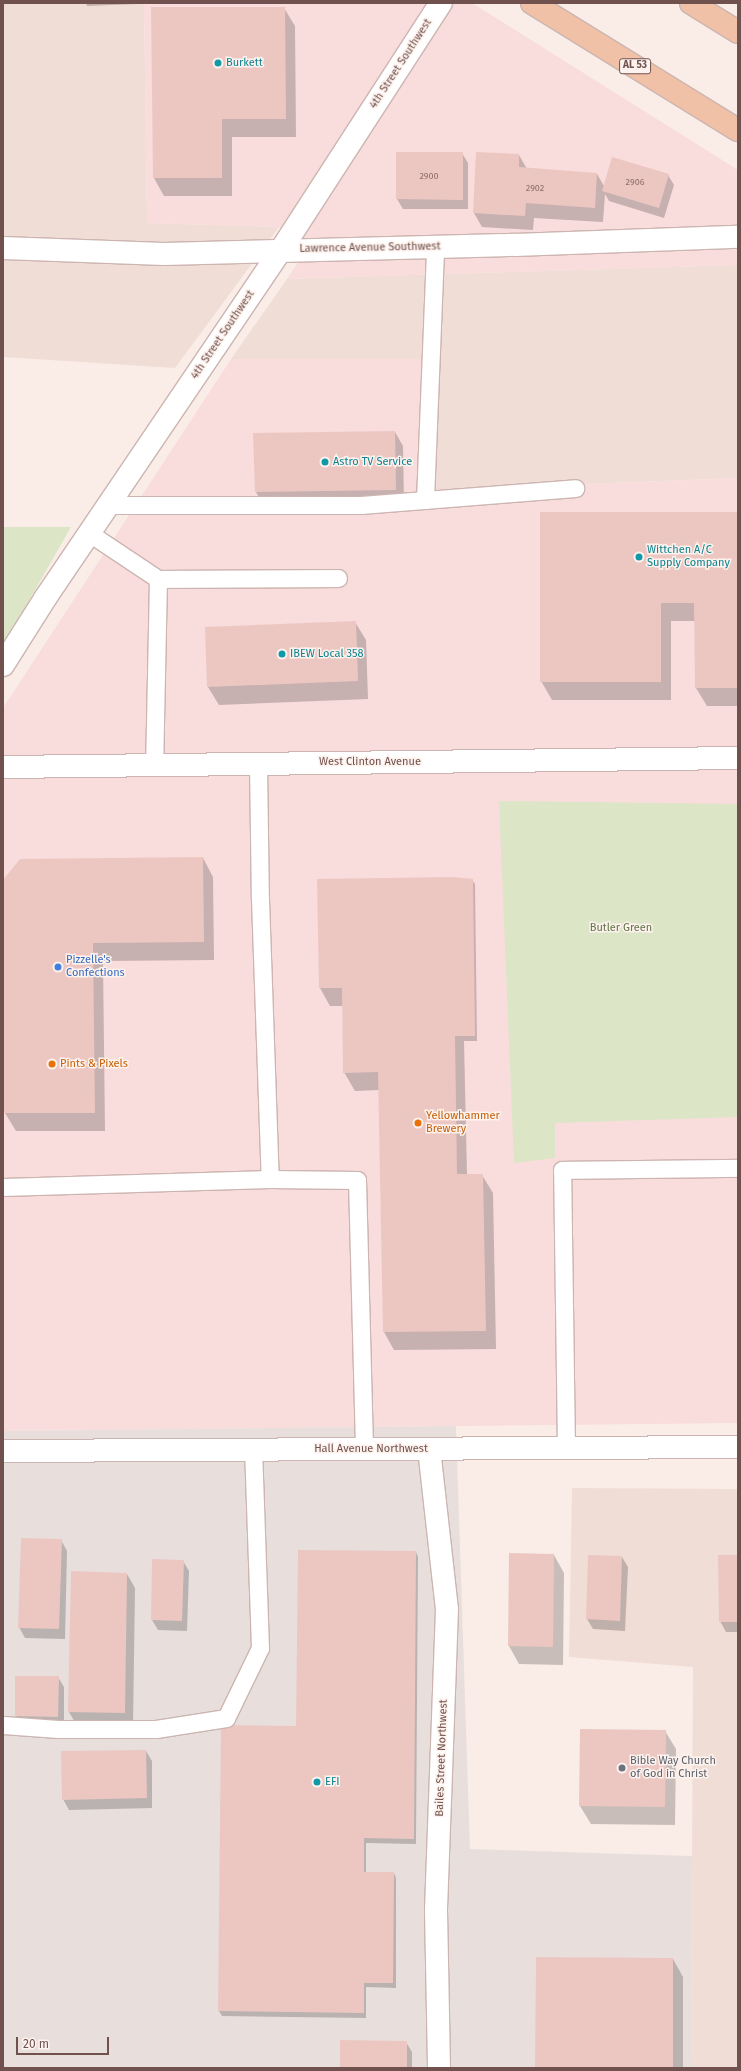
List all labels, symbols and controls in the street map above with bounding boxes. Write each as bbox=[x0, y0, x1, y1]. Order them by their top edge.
street label: 4th Street Southwest bbox=[367, 17, 435, 111]
place label: Burkett bbox=[226, 56, 263, 70]
marker: Burkett bbox=[213, 58, 223, 68]
road number: AL 53 bbox=[619, 58, 651, 74]
house number: 2900 bbox=[419, 171, 439, 181]
house number: 2906 bbox=[626, 177, 644, 187]
house number: 2902 bbox=[526, 183, 544, 193]
street label: Lawrence Avenue Southwest bbox=[299, 240, 441, 256]
street label: 4th Street Southwest bbox=[188, 288, 258, 382]
place label: Astro TV Service bbox=[333, 455, 412, 469]
marker: Astro TV Service bbox=[320, 457, 330, 467]
place label: Wittchen A/C Supply Company bbox=[647, 544, 730, 570]
marker: Wittchen A/C Supply Company bbox=[634, 552, 644, 562]
place label: IBEW Local 358 bbox=[290, 647, 364, 661]
marker: IBEW Local 358 bbox=[277, 649, 287, 659]
street label: West Clinton Avenue bbox=[319, 755, 421, 769]
park label: Butler Green bbox=[590, 921, 652, 935]
place label: Pizzelle's Confections bbox=[66, 954, 125, 980]
marker: Pizzelle's Confections bbox=[53, 962, 63, 972]
place label: Pints & Pixels bbox=[60, 1057, 128, 1071]
marker: Pints & Pixels bbox=[47, 1059, 57, 1069]
place label: Yellowhammer Brewery bbox=[426, 1110, 500, 1136]
marker: Yellowhammer Brewery bbox=[413, 1118, 423, 1128]
street label: Hall Avenue Northwest bbox=[314, 1442, 428, 1456]
street label: Bailes Street Northwest bbox=[433, 1699, 451, 1817]
place label: Bible Way Church of God in Christ bbox=[630, 1755, 716, 1781]
marker: Bible Way Church of God in Christ bbox=[617, 1763, 627, 1773]
place label: EFI bbox=[325, 1775, 340, 1789]
marker: EFI bbox=[312, 1777, 322, 1787]
scale bar bbox=[18, 2029, 111, 2055]
text: 20 m bbox=[23, 2037, 49, 2051]

